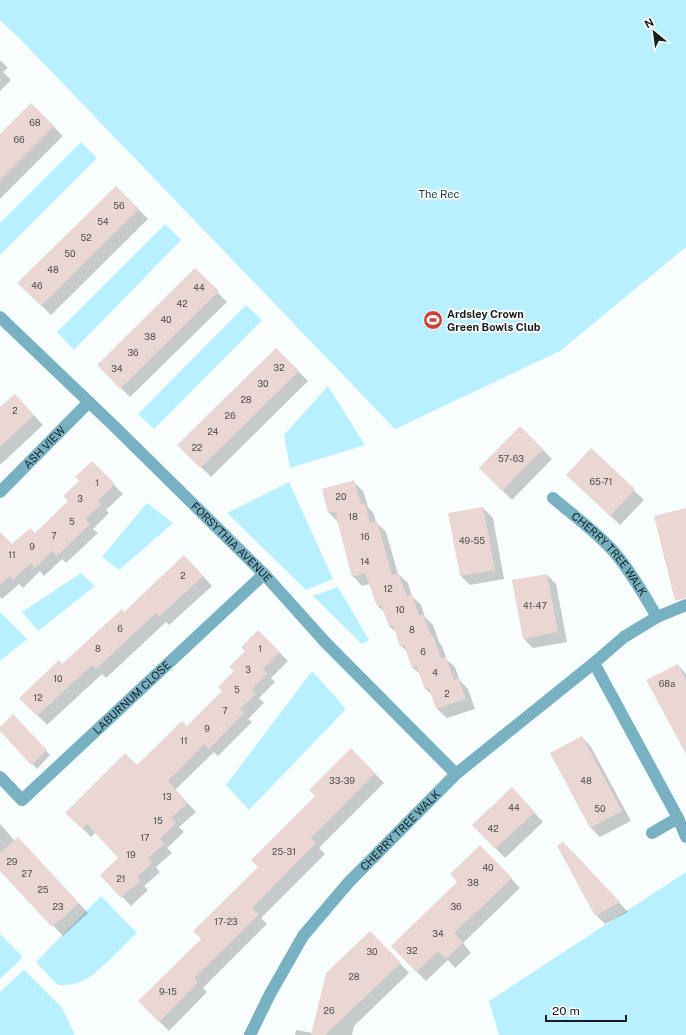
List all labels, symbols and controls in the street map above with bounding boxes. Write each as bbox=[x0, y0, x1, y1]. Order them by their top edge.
north arrow bbox=[634, 12, 674, 52]
text: N bbox=[642, 16, 656, 31]
house number: 68 bbox=[29, 117, 41, 128]
house number: 66 bbox=[13, 134, 25, 145]
park label: The Rec bbox=[418, 188, 460, 200]
house number: 56 bbox=[113, 200, 125, 211]
house number: 54 bbox=[97, 216, 109, 227]
house number: 52 bbox=[80, 232, 92, 243]
house number: 50 bbox=[64, 248, 76, 259]
house number: 48 bbox=[47, 264, 59, 275]
house number: 46 bbox=[31, 280, 43, 291]
house number: 44 bbox=[193, 282, 205, 293]
house number: 42 bbox=[176, 298, 188, 309]
place label: Ardsley Crown Green Bowls Club bbox=[447, 308, 541, 333]
sports icon: Ardsley Crown Green Bowls Club bbox=[422, 309, 444, 331]
house number: 40 bbox=[160, 314, 172, 325]
house number: 38 bbox=[144, 331, 156, 342]
house number: 36 bbox=[127, 347, 139, 358]
house number: 32 bbox=[273, 362, 285, 373]
house number: 34 bbox=[111, 363, 123, 374]
house number: 30 bbox=[257, 378, 269, 389]
house number: 28 bbox=[240, 394, 252, 405]
house number: 2 bbox=[12, 405, 18, 416]
house number: 26 bbox=[225, 410, 236, 421]
street label: ASH VIEW bbox=[21, 424, 68, 471]
house number: 24 bbox=[207, 426, 219, 437]
house number: 22 bbox=[192, 442, 202, 453]
house number: 57-63 bbox=[498, 453, 524, 464]
house number: 65-71 bbox=[590, 476, 612, 487]
house number: 1 bbox=[95, 477, 99, 488]
house number: 20 bbox=[336, 491, 347, 502]
house number: 3 bbox=[77, 493, 83, 504]
street label: FORSYTHIA AVENUE bbox=[189, 500, 274, 585]
street label: CHERRY TREE WALK bbox=[569, 510, 649, 598]
house number: 18 bbox=[348, 511, 358, 522]
house number: 5 bbox=[69, 516, 75, 527]
house number: 7 bbox=[51, 530, 57, 541]
house number: 16 bbox=[360, 531, 370, 542]
house number: 49-55 bbox=[459, 535, 485, 546]
house number: 9 bbox=[29, 541, 35, 552]
house number: 11 bbox=[8, 549, 16, 560]
house number: 14 bbox=[360, 556, 370, 567]
house number: 2 bbox=[180, 570, 186, 581]
house number: 12 bbox=[383, 583, 393, 594]
house number: 41-47 bbox=[523, 600, 547, 611]
house number: 10 bbox=[395, 604, 405, 615]
house number: 6 bbox=[117, 623, 123, 634]
house number: 8 bbox=[409, 624, 415, 635]
house number: 8 bbox=[95, 643, 101, 654]
house number: 1 bbox=[258, 643, 262, 654]
house number: 6 bbox=[420, 646, 426, 657]
street label: LABURNUM CLOSE bbox=[91, 658, 173, 736]
house number: 3 bbox=[245, 664, 251, 675]
house number: 4 bbox=[432, 667, 438, 678]
house number: 10 bbox=[53, 673, 63, 684]
house number: 68a bbox=[659, 678, 675, 689]
house number: 5 bbox=[234, 684, 240, 695]
house number: 2 bbox=[444, 688, 450, 699]
house number: 12 bbox=[33, 692, 43, 703]
house number: 7 bbox=[222, 705, 228, 716]
house number: 9 bbox=[204, 723, 210, 734]
house number: 11 bbox=[180, 735, 188, 746]
house number: 33-39 bbox=[329, 775, 355, 786]
house number: 48 bbox=[580, 775, 592, 786]
street label: CHERRY TREE WALK bbox=[358, 787, 443, 873]
house number: 13 bbox=[162, 791, 172, 802]
house number: 44 bbox=[508, 802, 520, 813]
house number: 50 bbox=[594, 803, 606, 814]
house number: 15 bbox=[153, 815, 163, 826]
house number: 42 bbox=[487, 823, 499, 834]
house number: 17 bbox=[140, 832, 150, 843]
house number: 25-31 bbox=[272, 846, 296, 857]
house number: 19 bbox=[126, 849, 136, 860]
house number: 29 bbox=[7, 856, 18, 867]
house number: 40 bbox=[482, 862, 494, 873]
house number: 27 bbox=[22, 868, 32, 879]
house number: 21 bbox=[116, 873, 126, 884]
house number: 38 bbox=[467, 877, 479, 888]
house number: 25 bbox=[37, 884, 49, 895]
house number: 23 bbox=[52, 901, 64, 912]
house number: 36 bbox=[450, 901, 462, 912]
house number: 17-23 bbox=[214, 916, 238, 927]
house number: 34 bbox=[432, 928, 444, 939]
house number: 32 bbox=[406, 945, 418, 956]
house number: 30 bbox=[366, 946, 378, 957]
house number: 28 bbox=[348, 971, 360, 982]
house number: 9-15 bbox=[159, 986, 177, 997]
scale bar bbox=[546, 997, 626, 1023]
text: 20 m bbox=[552, 1004, 580, 1018]
house number: 26 bbox=[324, 1005, 335, 1016]

